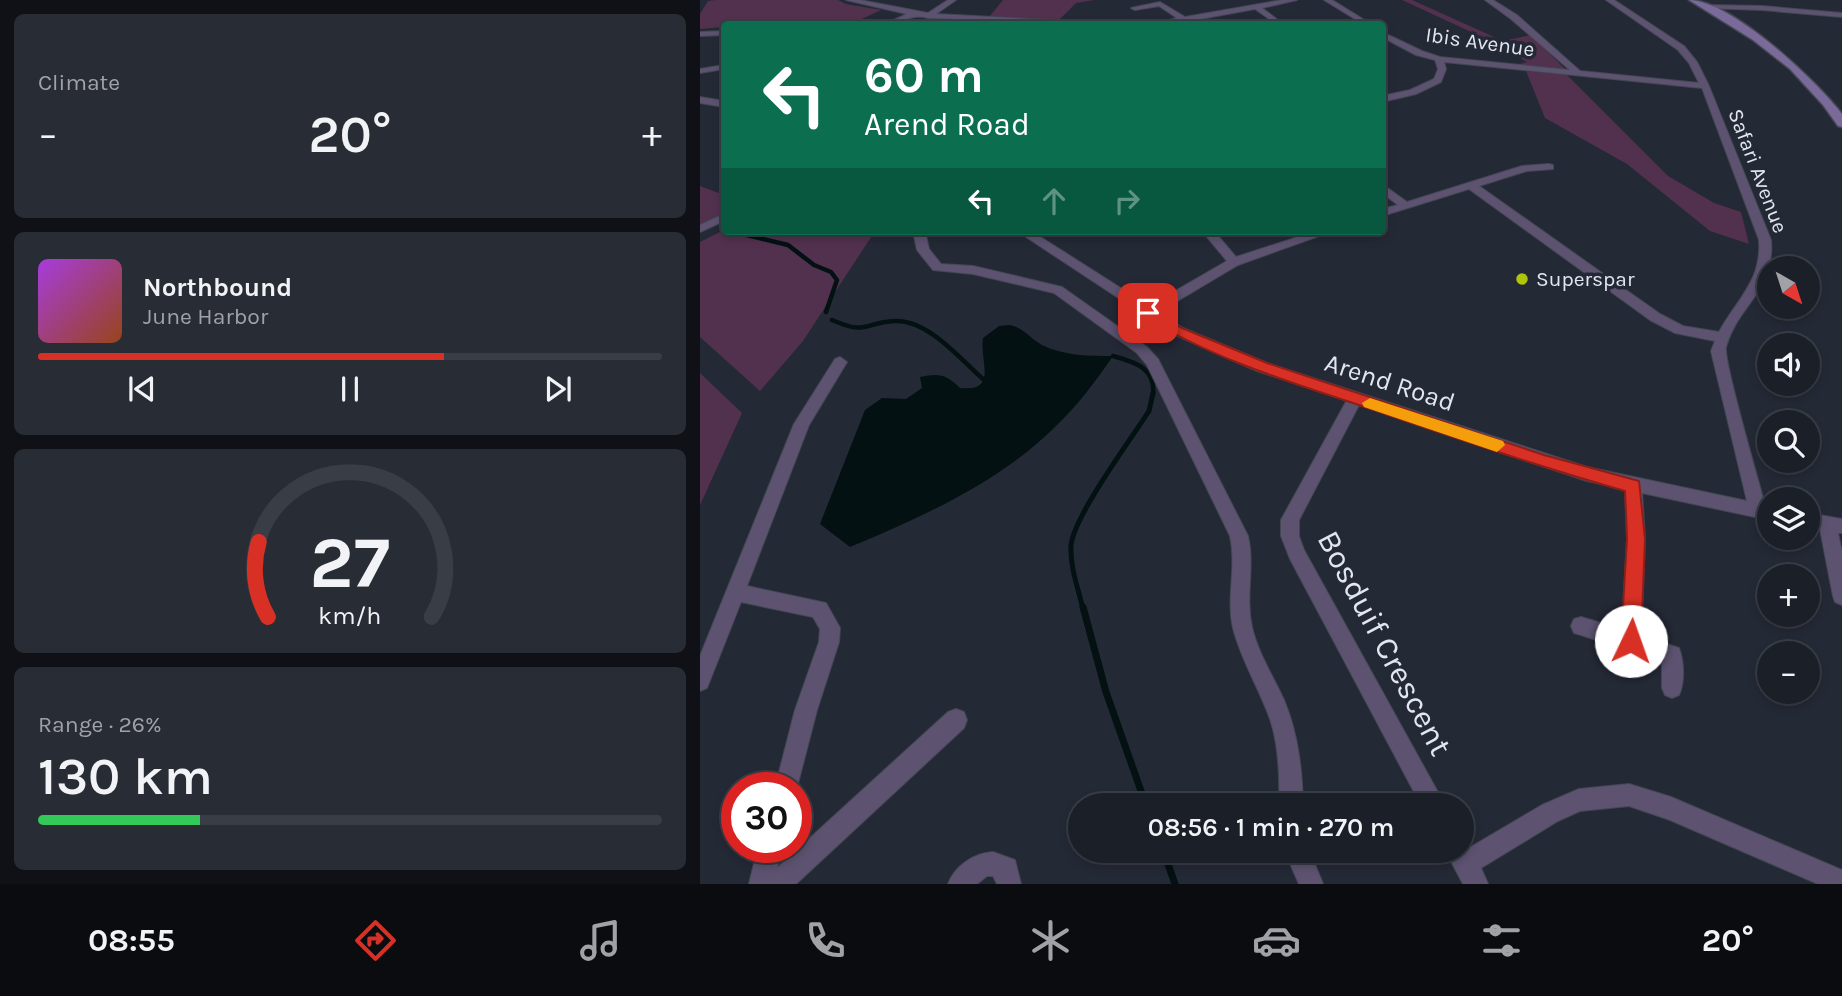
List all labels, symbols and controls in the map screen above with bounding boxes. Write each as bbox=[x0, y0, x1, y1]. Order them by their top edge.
street label: Ibis Avenue bbox=[1424, 22, 1536, 62]
text: 60 m bbox=[864, 47, 984, 104]
icon: left bbox=[749, 49, 840, 140]
text: Climate bbox=[38, 69, 120, 96]
text: 20° bbox=[309, 104, 391, 165]
text: Arend Road bbox=[864, 106, 1030, 143]
street label: Safari Avenue bbox=[1723, 106, 1793, 236]
text: − bbox=[38, 112, 58, 157]
text: + bbox=[642, 112, 662, 157]
icon: left bbox=[962, 182, 1000, 220]
icon: ahead bbox=[1035, 182, 1073, 220]
icon: right bbox=[1108, 182, 1146, 220]
north arrow bbox=[1757, 256, 1820, 318]
map controls bbox=[1757, 256, 1820, 704]
place label: Superspar bbox=[1536, 267, 1635, 291]
marker: Superspar bbox=[1514, 271, 1530, 287]
text: Northbound bbox=[143, 272, 292, 303]
pin bbox=[1118, 283, 1178, 343]
icon: arrive bbox=[1129, 294, 1167, 332]
text: June Harbor bbox=[143, 303, 268, 330]
button: sound bbox=[1757, 333, 1820, 396]
street label: Arend Road bbox=[1321, 347, 1459, 418]
icon: previous bbox=[123, 370, 161, 408]
icon: pause bbox=[331, 370, 369, 408]
icon: next bbox=[539, 370, 577, 408]
button: search bbox=[1757, 410, 1820, 473]
button: layers bbox=[1757, 487, 1820, 550]
text: 27 bbox=[310, 520, 390, 605]
street label: Bosduif Crescent bbox=[1310, 524, 1459, 762]
button: + bbox=[1757, 564, 1820, 627]
text: km/h bbox=[318, 601, 382, 630]
position arrow bbox=[1594, 604, 1668, 678]
button: − bbox=[1757, 641, 1820, 704]
text: Range · 26% bbox=[38, 711, 162, 738]
text: 130 km bbox=[38, 746, 213, 807]
speed limit sign: 30 bbox=[721, 772, 812, 863]
text: 08:56 · 1 min · 270 m bbox=[1148, 812, 1394, 843]
icon: directions bbox=[351, 916, 400, 965]
icon: music bbox=[576, 916, 625, 965]
icon: phone bbox=[801, 916, 850, 965]
icon: climate bbox=[1026, 916, 1075, 965]
icon: car bbox=[1252, 916, 1301, 965]
icon: filters bbox=[1477, 916, 1526, 965]
text: 08:55 bbox=[88, 922, 175, 959]
text: 20° bbox=[1702, 922, 1754, 959]

